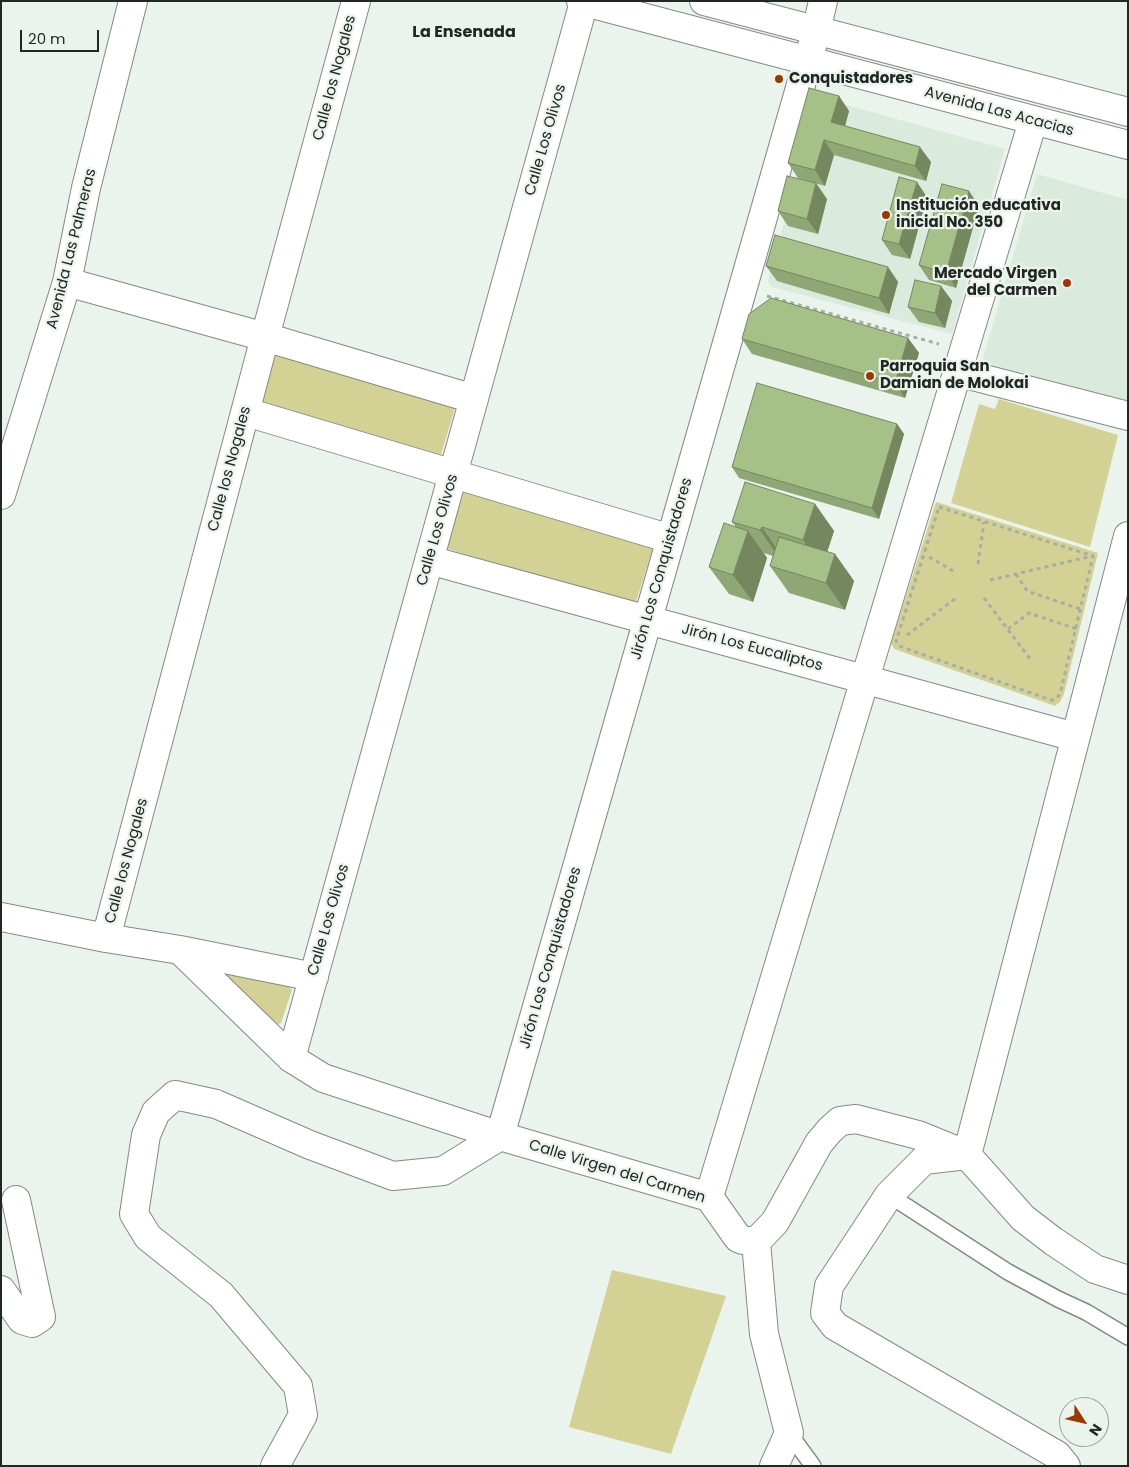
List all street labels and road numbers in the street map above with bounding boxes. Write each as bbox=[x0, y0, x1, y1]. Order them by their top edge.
street label: Calle los Nogales bbox=[310, 13, 360, 143]
street label: Calle Los Olivos bbox=[521, 82, 571, 198]
street label: Avenida Las Acacias bbox=[922, 83, 1076, 141]
street label: Avenida Las Palmeras bbox=[43, 167, 101, 331]
street label: Calle los Nogales bbox=[205, 404, 255, 534]
street label: Calle Los Olivos bbox=[413, 472, 463, 588]
street label: Jirón Los Conquistadores bbox=[627, 476, 697, 662]
street label: Jirón Los Eucaliptos bbox=[679, 621, 825, 675]
street label: Calle los Nogales bbox=[102, 796, 152, 926]
street label: Calle Los Olivos bbox=[304, 862, 354, 978]
street label: Jirón Los Conquistadores bbox=[516, 865, 586, 1051]
street label: Calle Virgen del Carmen bbox=[527, 1137, 707, 1207]

